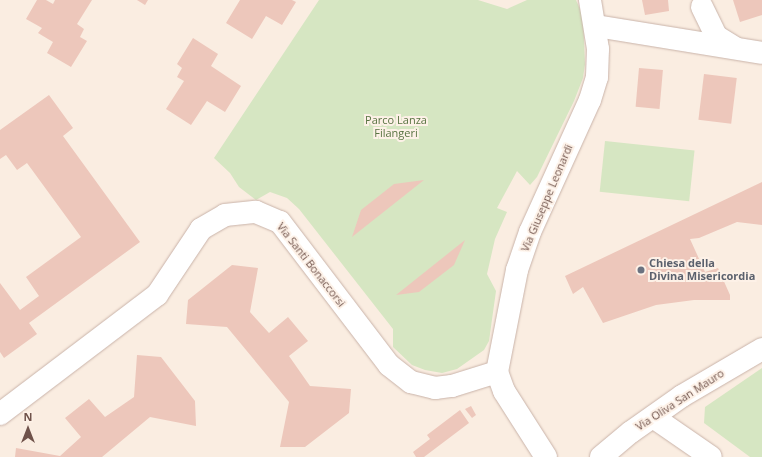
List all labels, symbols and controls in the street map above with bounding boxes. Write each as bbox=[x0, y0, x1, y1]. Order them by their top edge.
park label: Parco Lanza Filangeri bbox=[365, 114, 427, 140]
street label: Via Giuseppe Leonardi bbox=[518, 142, 576, 254]
street label: Via Santi Bonaccorsi bbox=[274, 220, 348, 310]
place label: Chiesa della Divina Misericordia bbox=[649, 257, 755, 283]
marker: Chiesa della Divina Misericordia bbox=[636, 265, 646, 275]
street label: Via Oliva San Mauro bbox=[633, 367, 727, 433]
north arrow bbox=[8, 409, 48, 449]
text: N bbox=[24, 409, 32, 424]

